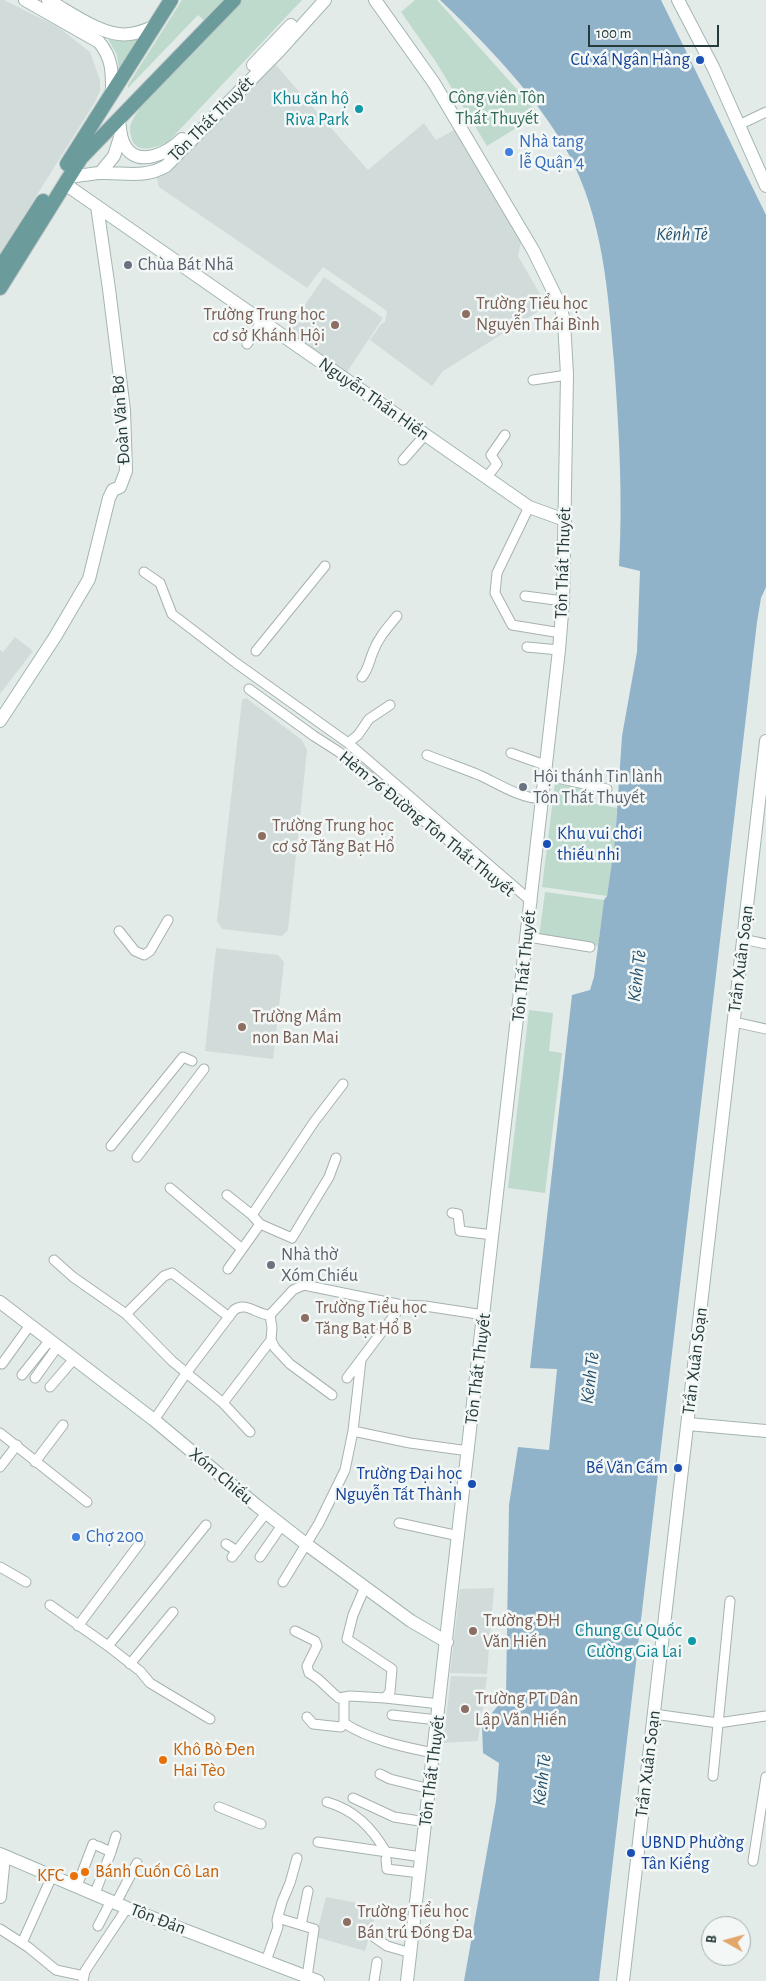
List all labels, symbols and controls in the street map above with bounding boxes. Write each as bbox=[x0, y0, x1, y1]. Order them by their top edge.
scale bar bbox=[591, 15, 722, 47]
text: 100 m bbox=[596, 26, 631, 41]
place label: Cư xá Ngân Hàng bbox=[571, 49, 690, 71]
marker: Cư xá Ngân Hàng bbox=[694, 54, 706, 66]
street label: Tôn Thất Thuyết bbox=[164, 72, 258, 166]
park label: Công viên Tôn Thất Thuyết bbox=[449, 87, 545, 130]
place label: Khu căn hộ Riva Park bbox=[272, 88, 349, 130]
marker: Khu căn hộ Riva Park bbox=[353, 103, 365, 115]
place label: Nhà tang lễ Quận 4 bbox=[519, 131, 584, 173]
marker: Nhà tang lễ Quận 4 bbox=[503, 146, 515, 158]
water label: Kênh Tẻ bbox=[656, 223, 708, 245]
place label: Chùa Bát Nhã bbox=[138, 254, 234, 276]
marker: Chùa Bát Nhã bbox=[122, 259, 134, 271]
place label: Trường Tiểu học Nguyễn Thái Bình bbox=[476, 293, 600, 336]
place label: Trường Trung học cơ sở Khánh Hội bbox=[203, 304, 325, 346]
marker: Trường Tiểu học Nguyễn Thái Bình bbox=[460, 308, 472, 320]
marker: Trường Trung học cơ sở Khánh Hội bbox=[329, 319, 341, 331]
street label: Nguyễn Thần Hiến bbox=[314, 353, 434, 445]
street label: Đoàn Văn Bơ bbox=[107, 374, 135, 466]
street label: Tôn Thất Thuyết bbox=[550, 507, 576, 619]
street label: Hẻm 76 Đường Tôn Thất Thuyết bbox=[335, 746, 519, 902]
place label: Hội thánh Tin lành Tôn Thất Thuyết bbox=[533, 766, 663, 809]
marker: Hội thánh Tin lành Tôn Thất Thuyết bbox=[517, 781, 529, 793]
place label: Trường Trung học cơ sở Tăng Bạt Hổ bbox=[272, 815, 395, 858]
place label: Khu vui chơi thiếu nhi bbox=[557, 823, 643, 866]
marker: Trường Trung học cơ sở Tăng Bạt Hổ bbox=[256, 830, 268, 842]
marker: Khu vui chơi thiếu nhi bbox=[541, 838, 553, 850]
street label: Trần Xuân Soạn bbox=[724, 904, 758, 1014]
street label: Tôn Thất Thuyết bbox=[507, 909, 541, 1023]
water label: Kênh Tẻ bbox=[623, 949, 651, 1003]
place label: Trường Mầm non Ban Mai bbox=[252, 1006, 342, 1048]
marker: Trường Mầm non Ban Mai bbox=[236, 1021, 248, 1033]
place label: Nhà thờ Xóm Chiếu bbox=[281, 1244, 358, 1286]
marker: Nhà thờ Xóm Chiếu bbox=[265, 1259, 277, 1271]
place label: Trường Tiểu học Tăng Bạt Hổ B bbox=[315, 1297, 427, 1340]
street label: Trần Xuân Soạn bbox=[678, 1306, 712, 1416]
marker: Trường Tiểu học Tăng Bạt Hổ B bbox=[299, 1312, 311, 1324]
street label: Tôn Thất Thuyết bbox=[460, 1312, 496, 1426]
water label: Kênh Tẻ bbox=[576, 1351, 604, 1405]
street label: Xóm Chiếu bbox=[185, 1443, 257, 1509]
place label: Bế Văn Cấm bbox=[586, 1457, 668, 1479]
marker: Bế Văn Cấm bbox=[672, 1462, 684, 1474]
place label: Trường Đại học Nguyễn Tất Thành bbox=[335, 1463, 462, 1506]
marker: Trường Đại học Nguyễn Tất Thành bbox=[466, 1478, 478, 1490]
place label: Chợ 200 bbox=[86, 1526, 144, 1548]
marker: Chợ 200 bbox=[70, 1531, 82, 1543]
place label: Trường ĐH Văn Hiến bbox=[483, 1610, 560, 1652]
place label: Chung Cư Quốc Cường Gia Lai bbox=[575, 1620, 682, 1662]
marker: Trường ĐH Văn Hiến bbox=[467, 1625, 479, 1637]
marker: Chung Cư Quốc Cường Gia Lai bbox=[686, 1635, 698, 1647]
place label: Trường PT Dân Lập Văn Hiến bbox=[475, 1688, 578, 1730]
marker: Trường PT Dân Lập Văn Hiến bbox=[459, 1703, 471, 1715]
street label: Trần Xuân Soạn bbox=[631, 1709, 665, 1819]
street label: Tôn Thất Thuyết bbox=[414, 1714, 450, 1828]
place label: Khô Bò Đen Hai Tèo bbox=[173, 1739, 255, 1782]
water label: Kênh Tẻ bbox=[528, 1753, 556, 1807]
marker: Khô Bò Đen Hai Tèo bbox=[157, 1754, 169, 1766]
place label: UBND Phường Tân Kiểng bbox=[641, 1832, 744, 1875]
marker: UBND Phường Tân Kiểng bbox=[625, 1847, 637, 1859]
place label: Bánh Cuốn Cô Lan bbox=[95, 1861, 219, 1883]
place label: KFC bbox=[37, 1865, 64, 1887]
marker: Bánh Cuốn Cô Lan bbox=[79, 1866, 91, 1878]
marker: KFC bbox=[68, 1870, 80, 1882]
street label: Tôn Đản bbox=[127, 1899, 189, 1939]
place label: Trường Tiểu học Bán trú Đống Đa bbox=[357, 1901, 473, 1944]
marker: Trường Tiểu học Bán trú Đống Đa bbox=[341, 1916, 353, 1928]
north arrow bbox=[701, 1916, 751, 1966]
text: B bbox=[705, 1934, 720, 1944]

